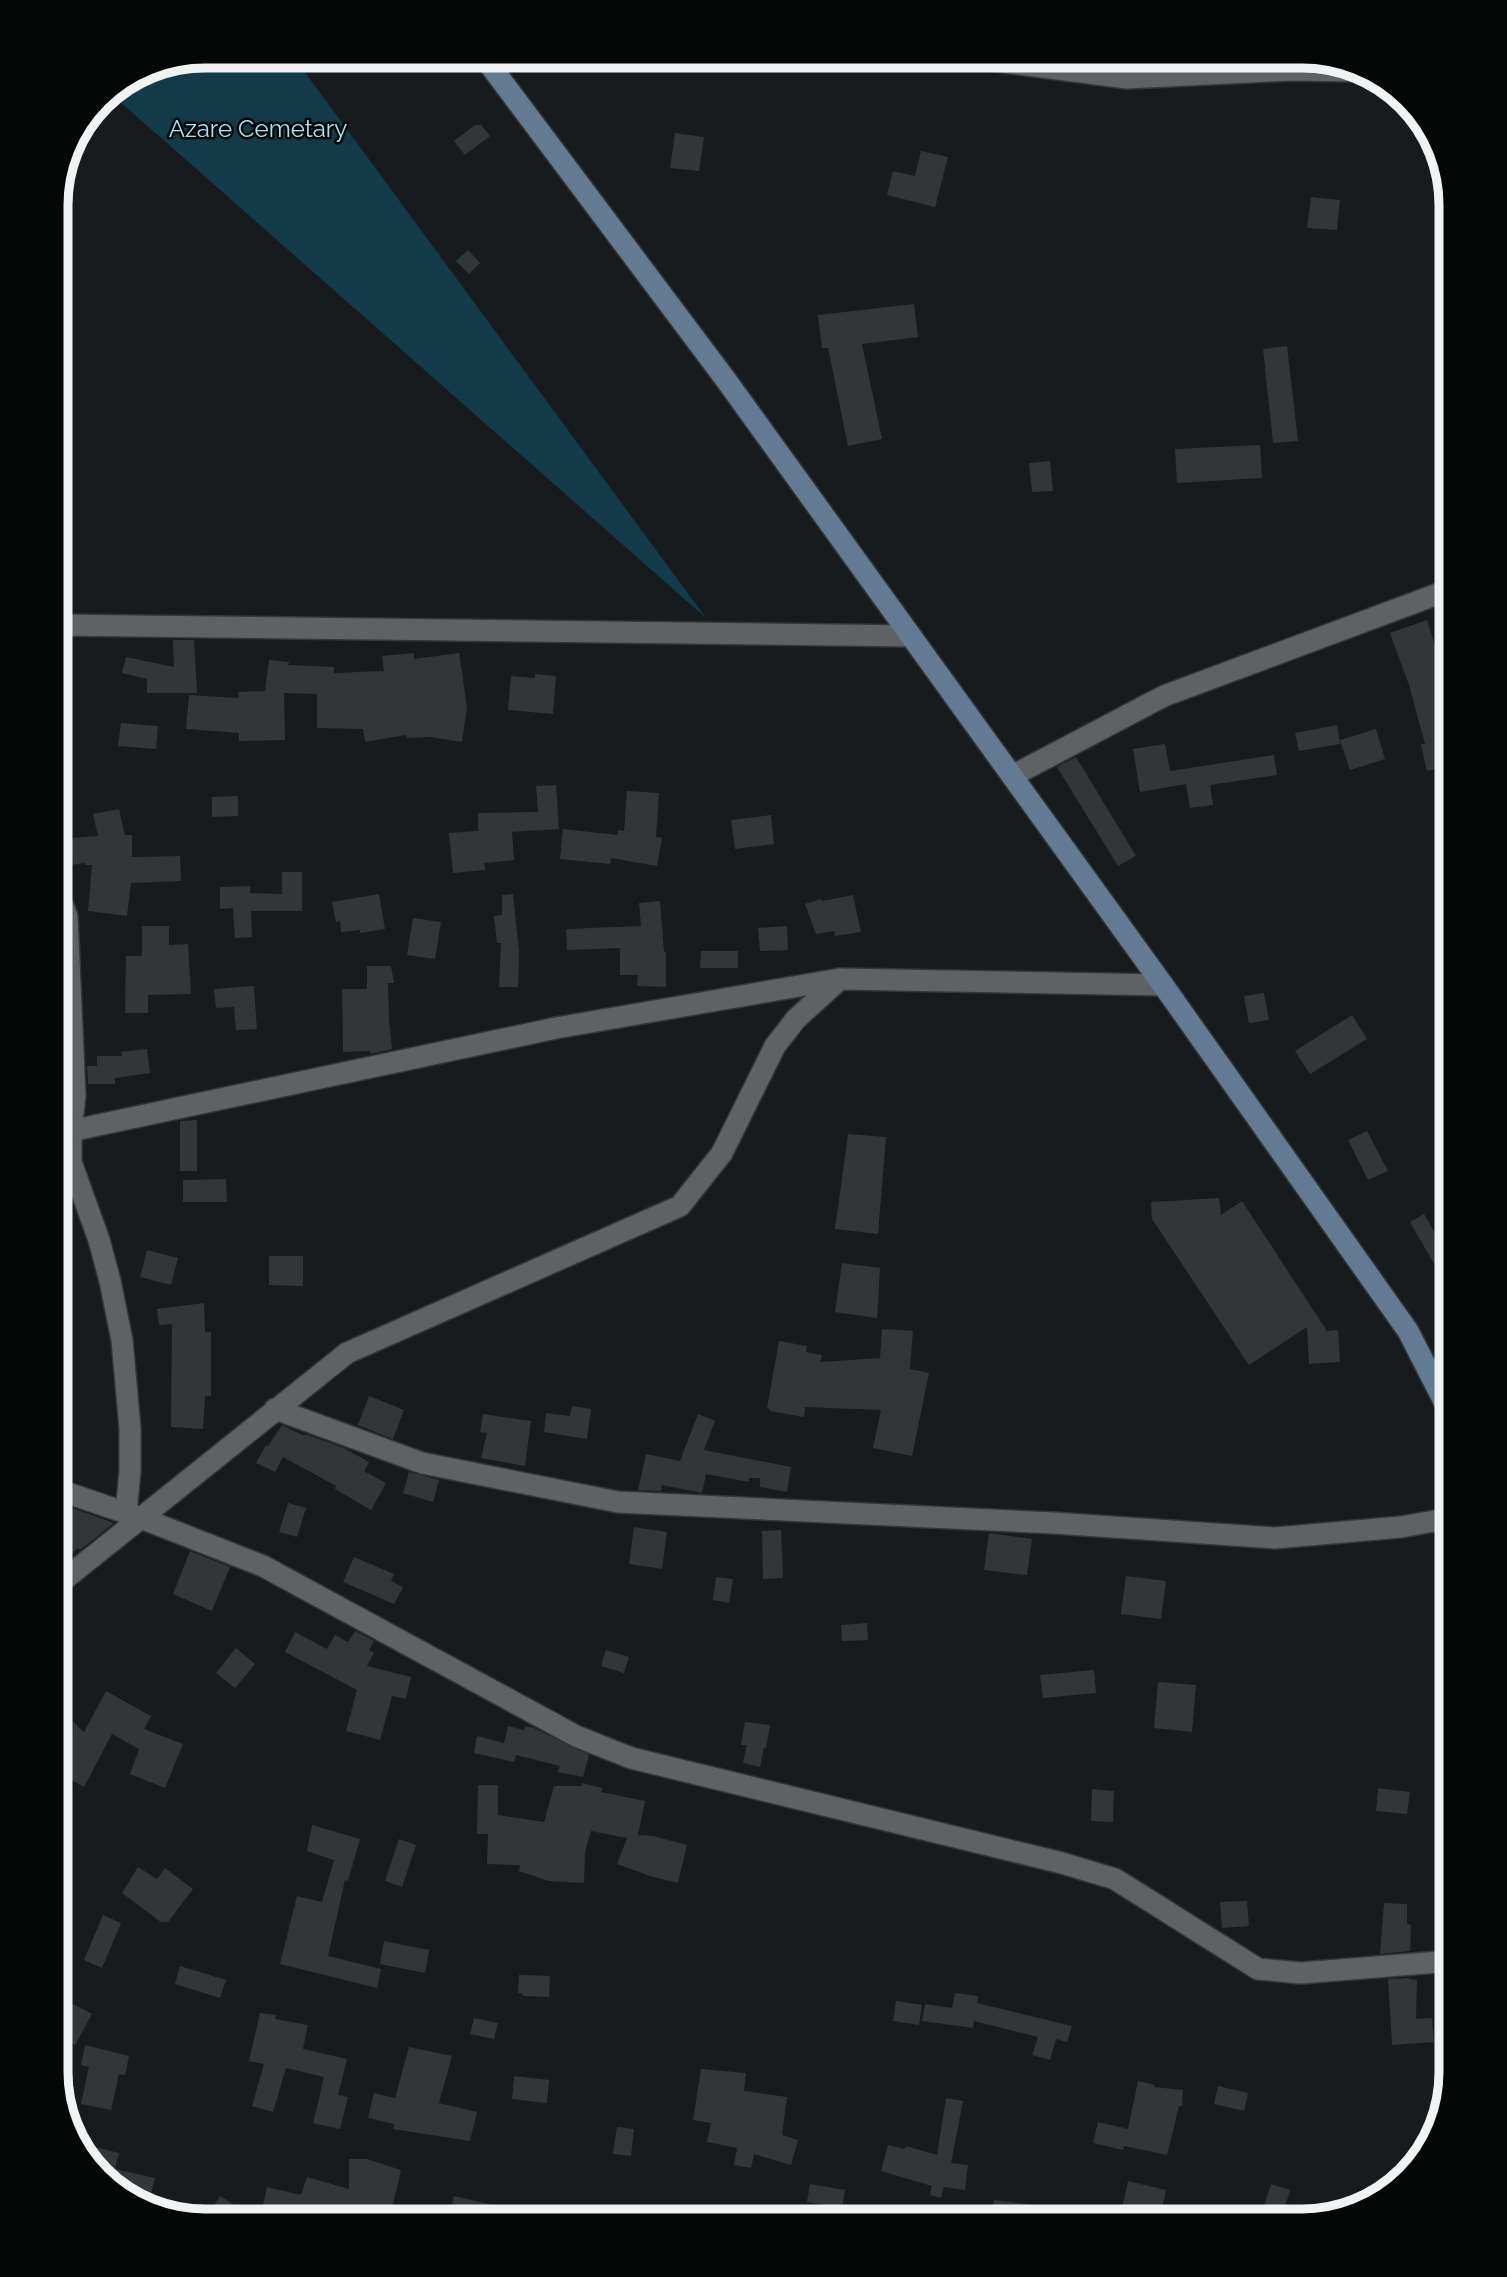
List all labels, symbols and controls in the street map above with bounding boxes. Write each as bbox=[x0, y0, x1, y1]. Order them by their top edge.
park label: Azare Cemetary bbox=[169, 114, 347, 143]

